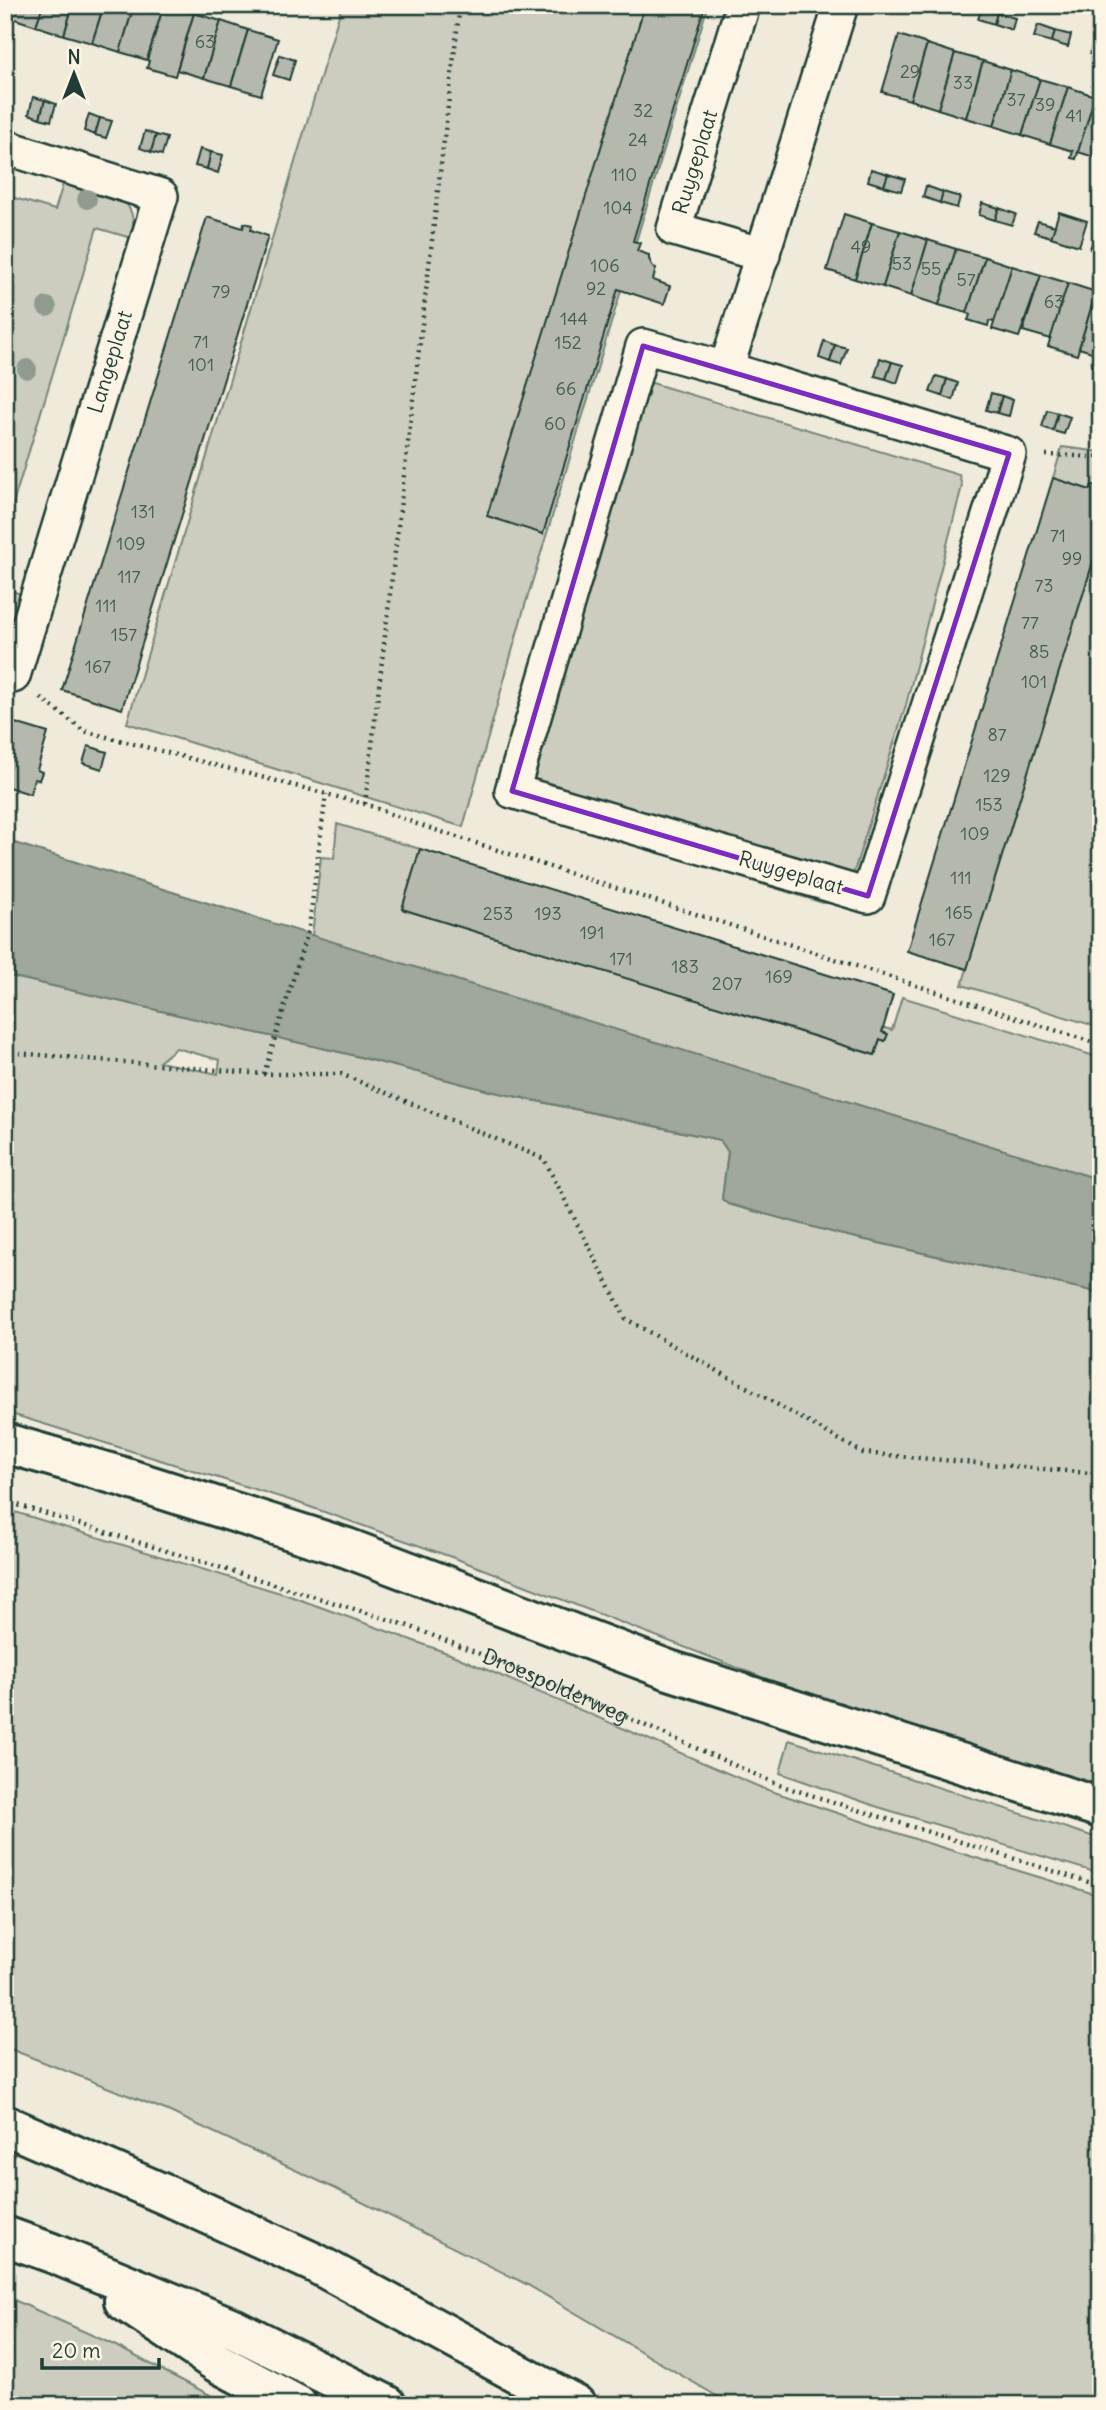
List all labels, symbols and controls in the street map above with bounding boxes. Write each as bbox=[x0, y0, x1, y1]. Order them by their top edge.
house number: 63 bbox=[195, 30, 215, 53]
north arrow bbox=[38, 38, 108, 108]
text: N bbox=[67, 45, 81, 69]
house number: 29 bbox=[900, 60, 920, 83]
house number: 33 bbox=[953, 71, 973, 94]
house number: 37 bbox=[1006, 88, 1026, 111]
house number: 39 bbox=[1035, 93, 1055, 116]
house number: 32 bbox=[633, 99, 653, 122]
house number: 41 bbox=[1065, 104, 1083, 127]
street label: Ruygeplaat bbox=[666, 106, 723, 217]
house number: 24 bbox=[628, 128, 648, 151]
house number: 110 bbox=[611, 163, 637, 186]
house number: 104 bbox=[603, 196, 633, 219]
house number: 49 bbox=[851, 235, 871, 258]
house number: 53 bbox=[892, 252, 912, 275]
house number: 106 bbox=[590, 254, 620, 277]
house number: 55 bbox=[921, 257, 941, 280]
house number: 57 bbox=[956, 268, 976, 291]
house number: 92 bbox=[586, 277, 606, 300]
house number: 79 bbox=[211, 280, 231, 303]
house number: 63 bbox=[1044, 290, 1064, 313]
street label: Langeplaat bbox=[81, 307, 138, 417]
house number: 144 bbox=[560, 307, 588, 330]
house number: 71 bbox=[193, 330, 209, 353]
house number: 152 bbox=[554, 331, 582, 354]
house number: 101 bbox=[188, 353, 214, 376]
house number: 66 bbox=[556, 377, 576, 400]
house number: 60 bbox=[544, 412, 566, 435]
house number: 131 bbox=[131, 500, 155, 523]
house number: 71 bbox=[1050, 524, 1066, 547]
house number: 109 bbox=[116, 532, 146, 555]
house number: 99 bbox=[1062, 547, 1082, 570]
house number: 117 bbox=[117, 565, 141, 588]
house number: 73 bbox=[1034, 574, 1054, 597]
house number: 111 bbox=[95, 594, 117, 617]
house number: 77 bbox=[1021, 611, 1039, 634]
house number: 157 bbox=[111, 623, 137, 646]
house number: 85 bbox=[1029, 640, 1049, 663]
house number: 167 bbox=[85, 655, 111, 678]
house number: 101 bbox=[1021, 670, 1047, 693]
house number: 87 bbox=[987, 723, 1007, 746]
house number: 129 bbox=[983, 764, 1011, 787]
house number: 153 bbox=[975, 793, 1003, 816]
house number: 109 bbox=[960, 822, 990, 845]
street label: Ruygeplaat bbox=[736, 845, 847, 900]
house number: 111 bbox=[950, 866, 972, 889]
house number: 165 bbox=[945, 901, 973, 924]
house number: 253 bbox=[483, 902, 513, 925]
house number: 193 bbox=[534, 902, 562, 925]
house number: 191 bbox=[580, 921, 604, 944]
house number: 167 bbox=[929, 928, 955, 951]
house number: 171 bbox=[609, 947, 633, 970]
house number: 183 bbox=[671, 955, 699, 978]
house number: 169 bbox=[765, 965, 793, 988]
house number: 207 bbox=[712, 972, 742, 995]
street label: Droespolderweg bbox=[479, 1642, 632, 1729]
scale bar bbox=[42, 2326, 159, 2370]
text: 20 m bbox=[52, 2337, 101, 2364]

